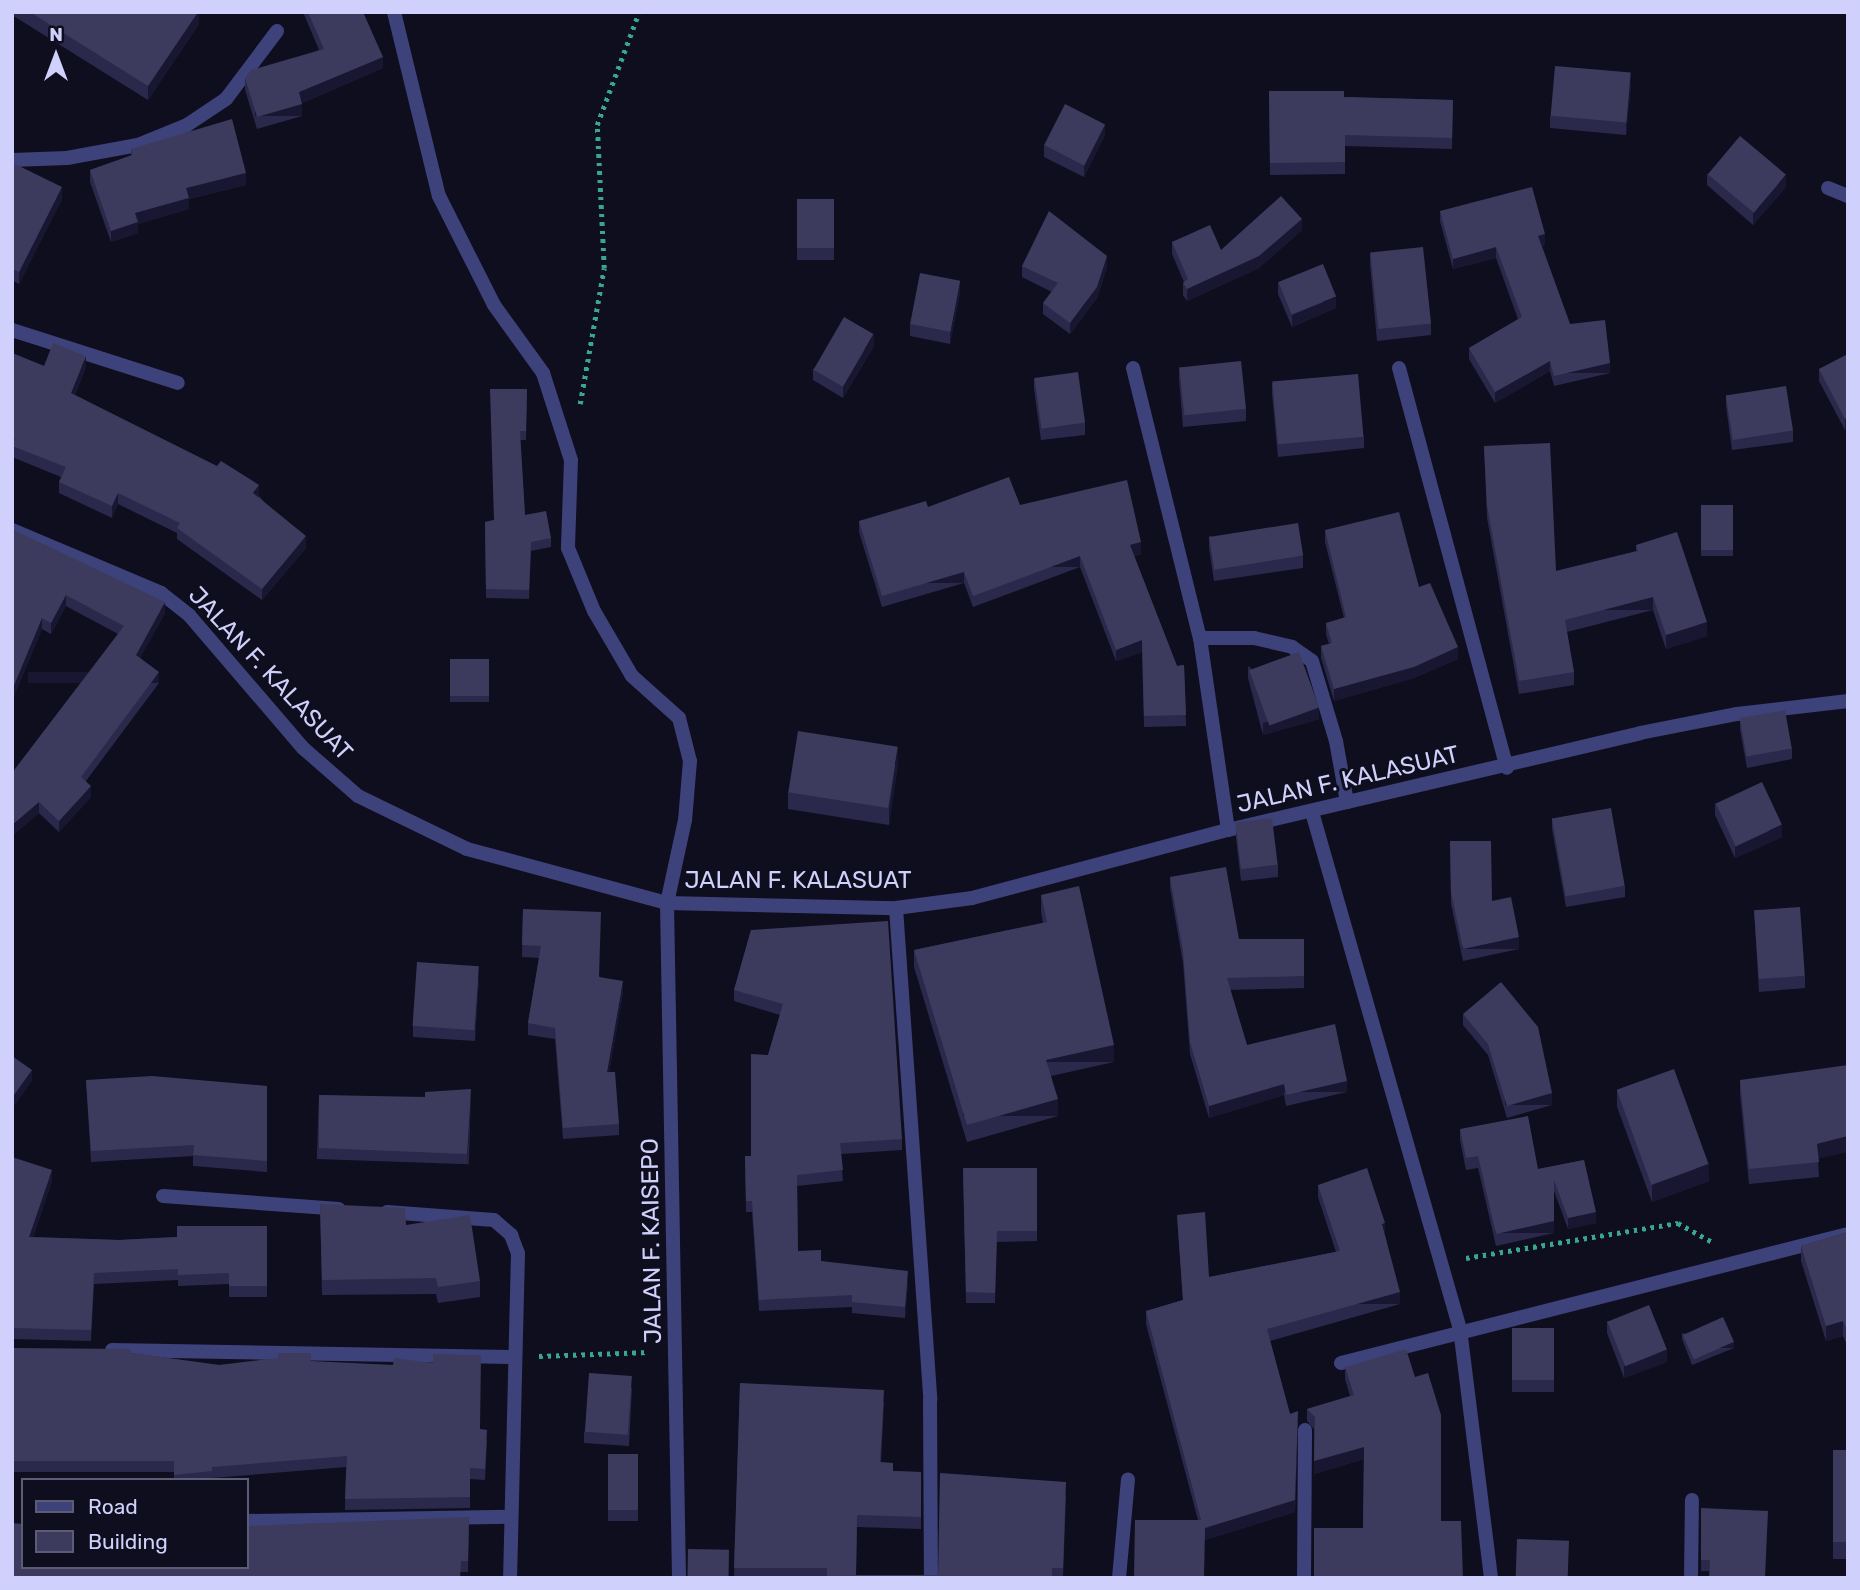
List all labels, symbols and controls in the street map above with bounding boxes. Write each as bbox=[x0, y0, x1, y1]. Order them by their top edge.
north arrow bbox=[21, 21, 91, 91]
text: N bbox=[49, 23, 63, 46]
street label: JALAN F. KALASUAT bbox=[182, 581, 358, 767]
street label: JALAN F. KALASUAT bbox=[1234, 740, 1462, 820]
street label: JALAN F. KALASUAT bbox=[684, 867, 912, 895]
street label: JALAN F. KAISEPO bbox=[636, 1138, 668, 1344]
legend bbox=[21, 1478, 248, 1569]
text: Road bbox=[88, 1494, 138, 1519]
text: Building bbox=[88, 1529, 168, 1554]

